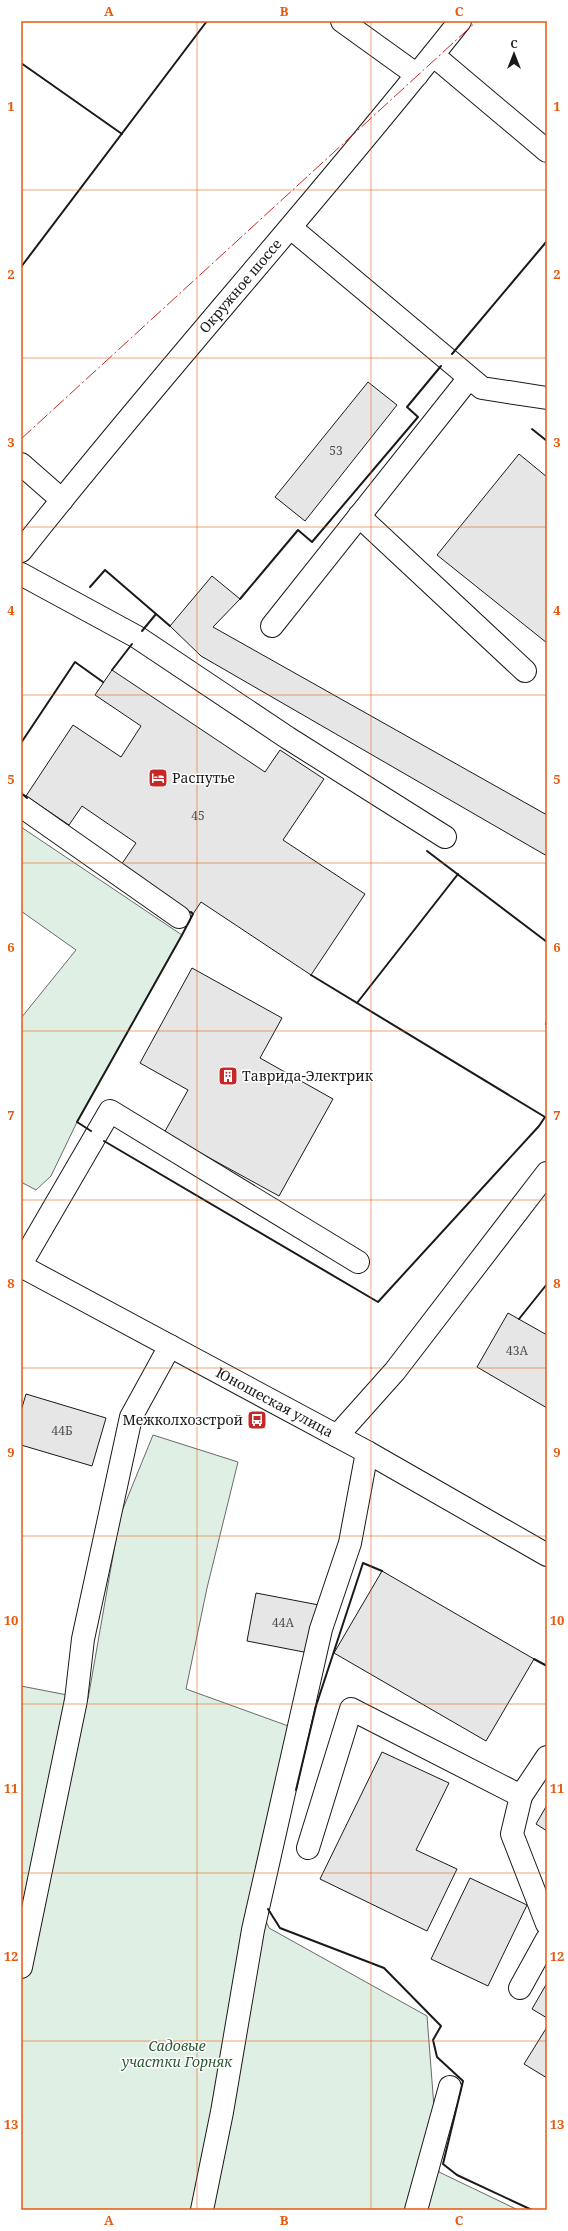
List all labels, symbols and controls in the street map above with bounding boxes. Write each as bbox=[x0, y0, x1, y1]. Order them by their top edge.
text: A bbox=[104, 2, 114, 20]
text: B bbox=[280, 2, 289, 20]
text: C bbox=[455, 2, 464, 20]
north arrow bbox=[494, 34, 534, 74]
text: С bbox=[510, 36, 518, 51]
text: 1 bbox=[7, 97, 15, 115]
text: 1 bbox=[553, 97, 561, 115]
street label: Окружное шоссе bbox=[195, 235, 285, 337]
text: 2 bbox=[7, 265, 15, 283]
text: 2 bbox=[553, 265, 561, 283]
text: 3 bbox=[7, 433, 15, 451]
text: 3 bbox=[553, 433, 561, 451]
house number: 53 bbox=[329, 442, 343, 459]
text: 4 bbox=[7, 601, 15, 619]
text: 4 bbox=[553, 601, 561, 619]
hotel icon: Распутье bbox=[147, 767, 169, 789]
place label: Распутье bbox=[172, 768, 235, 787]
text: 5 bbox=[7, 770, 15, 788]
text: 5 bbox=[553, 770, 561, 788]
house number: 45 bbox=[191, 807, 205, 824]
text: 6 bbox=[7, 938, 15, 956]
text: 6 bbox=[553, 938, 561, 956]
building icon: Таврида-Электрик bbox=[217, 1065, 239, 1087]
place label: Таврида-Электрик bbox=[242, 1066, 374, 1085]
text: 7 bbox=[7, 1106, 15, 1124]
text: 7 bbox=[553, 1106, 561, 1124]
text: 8 bbox=[7, 1274, 15, 1292]
text: 8 bbox=[553, 1274, 561, 1292]
house number: 43А bbox=[506, 1342, 528, 1359]
street label: Юношеская улица bbox=[213, 1363, 337, 1441]
bus stop icon: Межколхозстрой bbox=[246, 1409, 268, 1431]
place label: Межколхозстрой bbox=[122, 1410, 243, 1429]
house number: 44Б bbox=[52, 1422, 72, 1439]
text: 9 bbox=[7, 1443, 15, 1461]
text: 9 bbox=[553, 1443, 561, 1461]
text: 10 bbox=[4, 1611, 18, 1629]
text: 10 bbox=[550, 1611, 564, 1629]
house number: 44А bbox=[272, 1614, 294, 1631]
text: 11 bbox=[4, 1779, 18, 1797]
text: 11 bbox=[550, 1779, 564, 1797]
text: 12 bbox=[4, 1947, 18, 1965]
text: 12 bbox=[550, 1947, 564, 1965]
park label: Садовые участки Горняк bbox=[121, 2036, 233, 2071]
text: 13 bbox=[4, 2115, 18, 2133]
text: 13 bbox=[550, 2115, 564, 2133]
text: A bbox=[104, 2211, 114, 2229]
text: B bbox=[280, 2211, 289, 2229]
text: C bbox=[455, 2211, 464, 2229]

